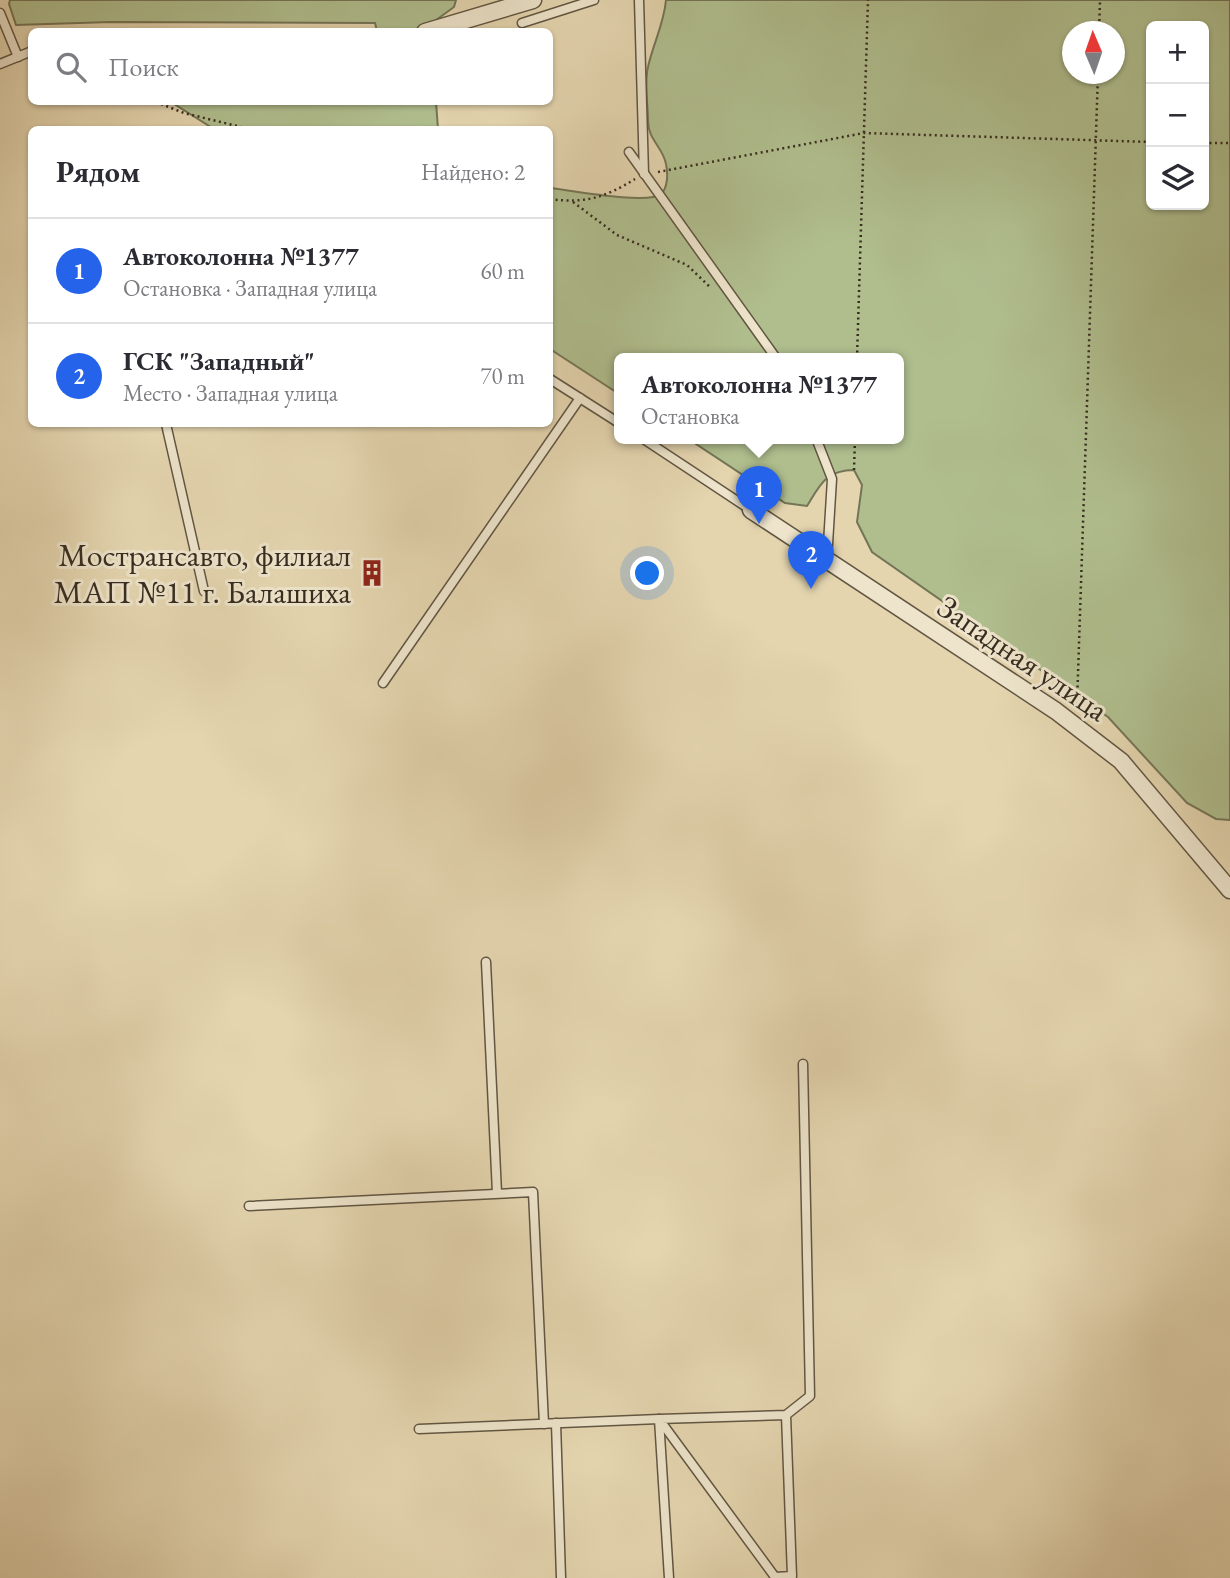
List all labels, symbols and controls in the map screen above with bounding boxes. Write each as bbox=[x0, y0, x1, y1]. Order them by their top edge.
north arrow bbox=[1062, 21, 1125, 84]
map controls bbox=[1146, 21, 1209, 210]
button: + bbox=[1146, 21, 1209, 84]
search box bbox=[28, 28, 553, 105]
icon: search bbox=[52, 48, 90, 86]
text: Поиск bbox=[108, 50, 179, 84]
button: − bbox=[1146, 84, 1209, 147]
button: layers bbox=[1146, 147, 1209, 210]
text: Рядом bbox=[56, 152, 140, 191]
text: Найдено: 2 bbox=[421, 157, 525, 187]
text: Автоколонна №1377 bbox=[123, 239, 359, 273]
text: 1 bbox=[73, 256, 85, 286]
text: 60 m bbox=[480, 256, 525, 286]
text: Остановка · Западная улица bbox=[123, 273, 377, 303]
text: ГСК "Западный" bbox=[123, 344, 315, 378]
popup bbox=[614, 353, 904, 444]
text: 2 bbox=[73, 361, 85, 391]
text: 70 m bbox=[480, 361, 525, 391]
text: Автоколонна №1377 bbox=[641, 367, 877, 401]
text: Место · Западная улица bbox=[123, 378, 338, 408]
text: Остановка bbox=[641, 401, 740, 431]
pin: 1 bbox=[736, 466, 782, 524]
pin: 2 bbox=[788, 531, 834, 589]
place label: Мострансавто, филиал МАП №11 г. Балашиха bbox=[54, 534, 351, 613]
your location bbox=[630, 556, 664, 590]
building icon: Мострансавто, филиал МАП №11 г. Балашиха bbox=[357, 558, 387, 588]
street label: Западная улица bbox=[929, 585, 1117, 731]

